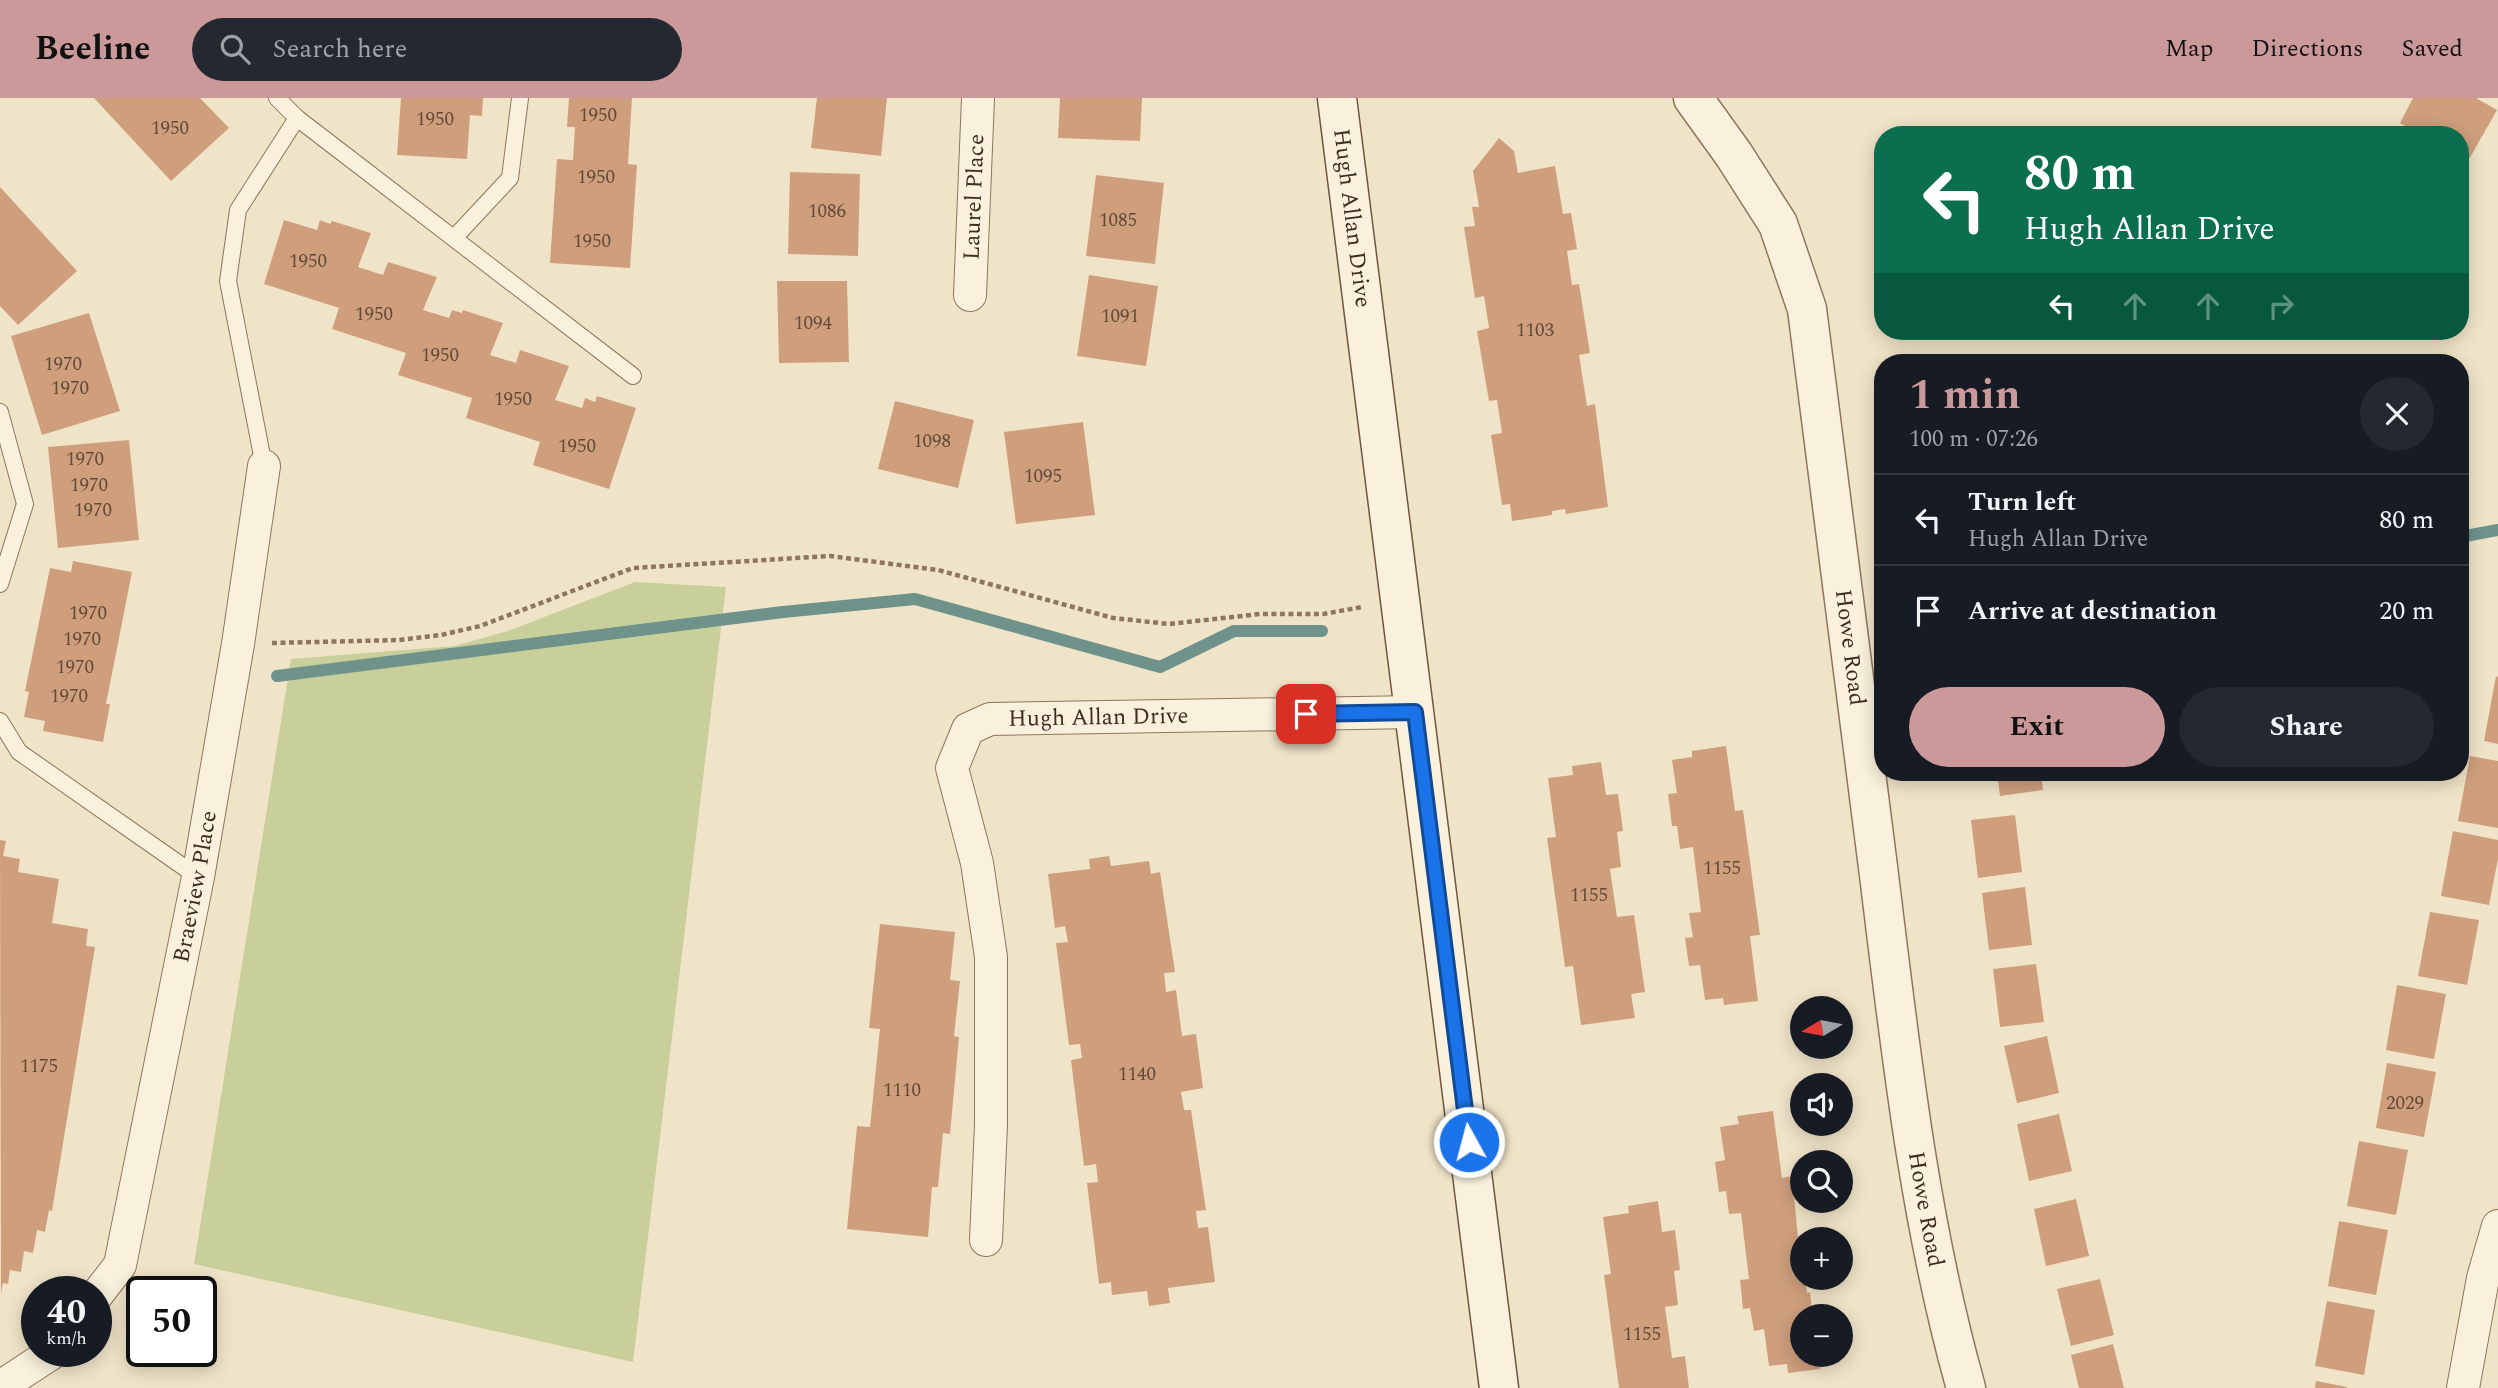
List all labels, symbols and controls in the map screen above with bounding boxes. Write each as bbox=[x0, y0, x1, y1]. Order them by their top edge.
search box bbox=[192, 18, 682, 81]
text: Beeline bbox=[35, 24, 150, 74]
text: Search here bbox=[272, 29, 407, 69]
icon: search bbox=[216, 30, 254, 68]
text: Map bbox=[2165, 31, 2213, 67]
text: Directions bbox=[2251, 31, 2363, 67]
text: Saved bbox=[2401, 31, 2463, 67]
house number: 1950 bbox=[579, 101, 617, 130]
house number: 1950 bbox=[416, 105, 454, 134]
house number: 1950 bbox=[151, 114, 189, 143]
street label: Hugh Allan Drive bbox=[1323, 126, 1381, 310]
street label: Laurel Place bbox=[954, 133, 994, 261]
text: 80 m bbox=[2024, 137, 2135, 212]
icon: left bbox=[1909, 154, 2000, 245]
house number: 1950 bbox=[577, 163, 615, 192]
house number: 1086 bbox=[808, 197, 846, 226]
text: Hugh Allan Drive bbox=[2024, 205, 2275, 254]
house number: 1085 bbox=[1099, 206, 1137, 235]
house number: 1950 bbox=[573, 227, 611, 256]
house number: 1950 bbox=[289, 247, 327, 276]
icon: left bbox=[2043, 287, 2081, 325]
icon: ahead bbox=[2116, 287, 2154, 325]
icon: ahead bbox=[2189, 287, 2227, 325]
icon: right bbox=[2262, 287, 2300, 325]
house number: 1950 bbox=[355, 300, 393, 329]
house number: 1091 bbox=[1101, 302, 1139, 331]
house number: 1094 bbox=[794, 309, 832, 338]
house number: 1103 bbox=[1516, 316, 1554, 345]
house number: 1950 bbox=[421, 341, 459, 370]
house number: 1970 bbox=[44, 350, 82, 379]
text: 1 min bbox=[1909, 364, 2021, 427]
house number: 1970 bbox=[51, 374, 89, 403]
button: close bbox=[2360, 377, 2434, 451]
house number: 1950 bbox=[494, 385, 532, 414]
text: 100 m · 07:26 bbox=[1909, 422, 2038, 457]
house number: 1098 bbox=[913, 427, 951, 456]
house number: 1950 bbox=[558, 432, 596, 461]
house number: 1970 bbox=[66, 445, 104, 474]
house number: 1095 bbox=[1024, 462, 1062, 491]
house number: 1970 bbox=[70, 471, 108, 500]
text: Turn left bbox=[1968, 482, 2076, 522]
house number: 1970 bbox=[74, 496, 112, 525]
text: 80 m bbox=[2379, 500, 2434, 540]
icon: left bbox=[1909, 501, 1947, 539]
text: Hugh Allan Drive bbox=[1968, 522, 2148, 557]
street label: Howe Road bbox=[1825, 587, 1875, 708]
text: Arrive at destination bbox=[1968, 591, 2217, 631]
text: 20 m bbox=[2379, 591, 2434, 631]
icon: arrive bbox=[1909, 592, 1947, 630]
house number: 1970 bbox=[69, 599, 107, 628]
house number: 1970 bbox=[63, 625, 101, 654]
house number: 1970 bbox=[56, 653, 94, 682]
house number: 1970 bbox=[50, 682, 88, 711]
pin bbox=[1276, 684, 1336, 744]
button: Exit bbox=[1909, 687, 2165, 767]
button: Share bbox=[2179, 687, 2434, 767]
icon: arrive bbox=[1287, 695, 1325, 733]
street label: Hugh Allan Drive bbox=[1008, 698, 1189, 736]
street label: Braeview Place bbox=[164, 808, 227, 966]
house number: 1155 bbox=[1703, 854, 1741, 883]
house number: 1155 bbox=[1570, 881, 1608, 910]
north arrow bbox=[1790, 996, 1853, 1059]
map controls bbox=[1790, 996, 1853, 1367]
house number: 1175 bbox=[20, 1052, 58, 1081]
house number: 1140 bbox=[1118, 1060, 1156, 1089]
button: sound bbox=[1790, 1073, 1853, 1136]
house number: 1110 bbox=[883, 1076, 921, 1105]
house number: 2029 bbox=[2386, 1089, 2424, 1118]
position arrow bbox=[1432, 1105, 1506, 1179]
street label: Howe Road bbox=[1898, 1149, 1954, 1270]
button: search bbox=[1790, 1150, 1853, 1213]
button: + bbox=[1790, 1227, 1853, 1290]
speed limit sign: 50 bbox=[126, 1276, 217, 1367]
text: 40 bbox=[47, 1286, 86, 1339]
button: − bbox=[1790, 1304, 1853, 1367]
house number: 1155 bbox=[1623, 1320, 1661, 1349]
text: km/h bbox=[46, 1325, 87, 1352]

